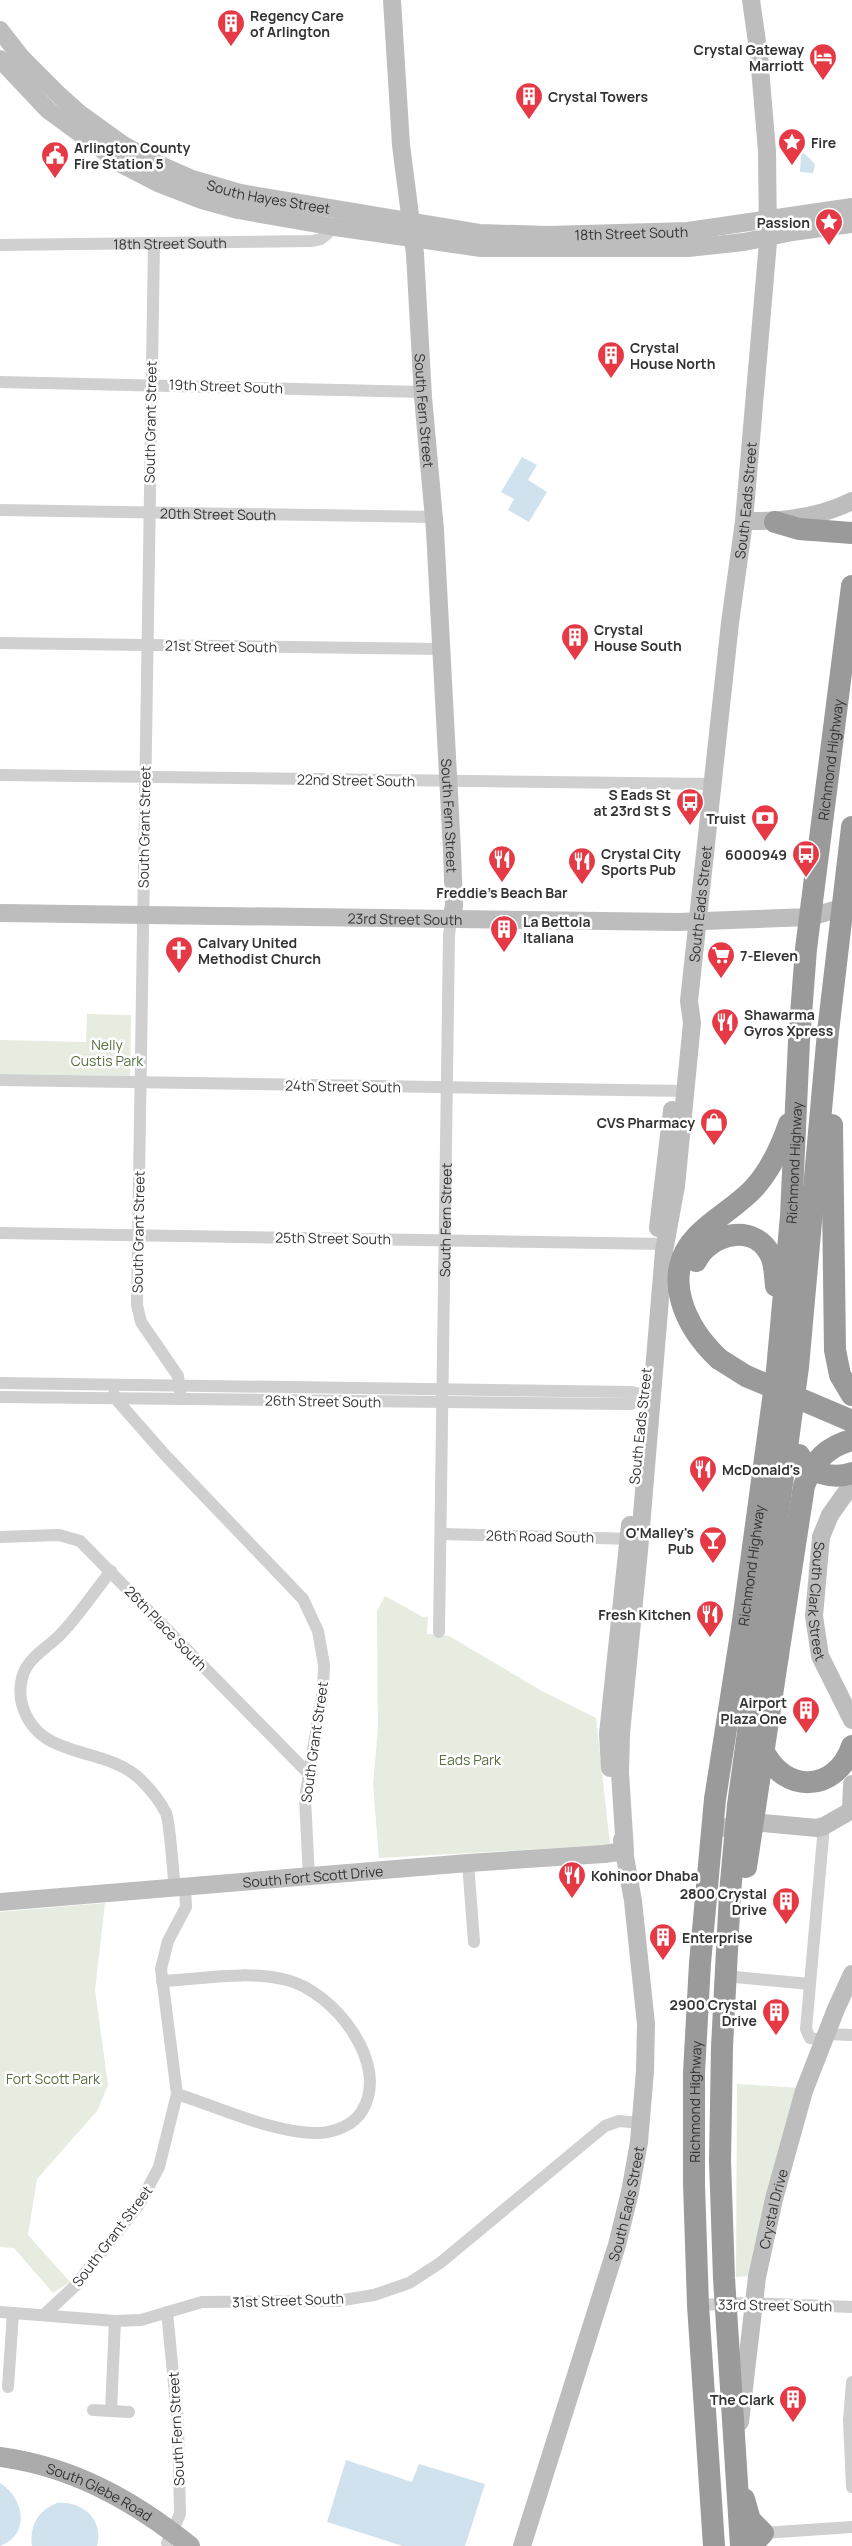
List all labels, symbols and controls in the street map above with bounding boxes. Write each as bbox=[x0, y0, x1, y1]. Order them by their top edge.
place label: Regency Care of Arlington bbox=[250, 6, 344, 41]
building icon: Regency Care of Arlington bbox=[216, 8, 246, 47]
place label: Crystal Gateway Marriott bbox=[694, 40, 804, 75]
hotel icon: Crystal Gateway Marriott bbox=[808, 42, 838, 81]
building icon: Crystal Towers bbox=[514, 81, 544, 120]
place label: Crystal Towers bbox=[548, 87, 648, 106]
place icon: Fire bbox=[777, 127, 807, 166]
place label: Fire bbox=[811, 133, 836, 152]
place label: Arlington County Fire Station 5 bbox=[74, 138, 190, 173]
public building icon: Arlington County Fire Station 5 bbox=[40, 140, 70, 179]
street label: South Hayes Street bbox=[205, 174, 332, 218]
place icon: Passion bbox=[814, 207, 844, 246]
place label: Passion bbox=[757, 213, 810, 232]
street label: 18th Street South bbox=[574, 221, 688, 244]
street label: 18th Street South bbox=[113, 233, 227, 253]
place label: Crystal House North bbox=[630, 338, 715, 373]
building icon: Crystal House North bbox=[596, 340, 626, 379]
street label: South Fern Street bbox=[411, 353, 439, 469]
street label: South Grant Street bbox=[139, 360, 161, 483]
street label: 19th Street South bbox=[169, 375, 283, 397]
street label: South Eads Street bbox=[729, 441, 760, 560]
street label: 20th Street South bbox=[160, 503, 276, 524]
place label: Crystal House South bbox=[594, 620, 682, 655]
building icon: Crystal House South bbox=[560, 622, 590, 661]
street label: 21st Street South bbox=[165, 636, 277, 656]
street label: Richmond Highway bbox=[813, 697, 847, 821]
street label: South Fern Street bbox=[438, 758, 462, 874]
street label: South Grant Street bbox=[133, 765, 155, 888]
street label: 22nd Street South bbox=[297, 769, 415, 791]
place label: S Eads St at 23rd St S bbox=[593, 785, 671, 820]
bus stop icon: S Eads St at 23rd St S bbox=[675, 787, 705, 826]
bank icon: Truist bbox=[750, 803, 780, 842]
place label: Truist bbox=[706, 809, 746, 828]
bus stop icon: 6000949 bbox=[791, 839, 821, 878]
restaurant icon: Freddie's Beach Bar bbox=[487, 844, 517, 883]
place label: Crystal City Sports Pub bbox=[601, 844, 681, 879]
street label: South Eads Street bbox=[684, 844, 715, 963]
place label: 6000949 bbox=[725, 845, 787, 864]
restaurant icon: Crystal City Sports Pub bbox=[567, 846, 597, 885]
place label: Freddie's Beach Bar bbox=[436, 883, 568, 902]
street label: 23rd Street South bbox=[347, 908, 463, 929]
place label: La Bettola Italiana bbox=[523, 912, 591, 947]
building icon: La Bettola Italiana bbox=[489, 914, 519, 953]
place label: Calvary United Methodist Church bbox=[198, 933, 321, 968]
church icon: Calvary United Methodist Church bbox=[164, 935, 194, 974]
supermarket icon: 7-Eleven bbox=[706, 940, 736, 979]
place label: 7-Eleven bbox=[740, 946, 798, 965]
place label: Shawarma Gyros Xpress bbox=[744, 1005, 834, 1040]
restaurant icon: Shawarma Gyros Xpress bbox=[710, 1007, 740, 1046]
park label: Nelly Custis Park bbox=[71, 1035, 144, 1070]
street label: 24th Street South bbox=[285, 1075, 401, 1097]
street label: Richmond Highway bbox=[781, 1101, 806, 1225]
shop icon: CVS Pharmacy bbox=[699, 1107, 729, 1146]
place label: CVS Pharmacy bbox=[597, 1113, 695, 1132]
street label: South Fern Street bbox=[435, 1162, 455, 1277]
street label: South Grant Street bbox=[127, 1170, 149, 1293]
street label: 25th Street South bbox=[275, 1227, 391, 1249]
street label: South Eads Street bbox=[624, 1366, 656, 1485]
street label: 26th Street South bbox=[265, 1390, 381, 1412]
restaurant icon: McDonald's bbox=[688, 1454, 718, 1493]
place label: McDonald's bbox=[722, 1460, 800, 1479]
street label: Richmond Highway bbox=[733, 1503, 768, 1627]
place label: O'Malley's Pub bbox=[626, 1523, 694, 1558]
bar icon: O'Malley's Pub bbox=[698, 1525, 728, 1564]
street label: 26th Road South bbox=[486, 1526, 594, 1546]
street label: South Clark Street bbox=[804, 1541, 830, 1664]
street label: 26th Place South bbox=[121, 1582, 211, 1674]
restaurant icon: Fresh Kitchen bbox=[695, 1599, 725, 1638]
place label: Fresh Kitchen bbox=[598, 1605, 691, 1624]
street label: South Grant Street bbox=[296, 1680, 332, 1804]
place label: Airport Plaza One bbox=[721, 1693, 787, 1728]
building icon: Airport Plaza One bbox=[791, 1695, 821, 1734]
park label: Eads Park bbox=[439, 1750, 502, 1769]
restaurant icon: Kohinoor Dhaba bbox=[557, 1860, 587, 1899]
street label: South Fort Scott Drive bbox=[242, 1861, 384, 1891]
place label: Kohinoor Dhaba bbox=[591, 1866, 698, 1885]
place label: 2800 Crystal Drive bbox=[680, 1884, 767, 1919]
building icon: 2800 Crystal Drive bbox=[771, 1886, 801, 1925]
building icon: Enterprise bbox=[648, 1922, 678, 1961]
place label: Enterprise bbox=[682, 1928, 753, 1947]
place label: 2900 Crystal Drive bbox=[670, 1995, 757, 2030]
building icon: 2900 Crystal Drive bbox=[761, 1997, 791, 2036]
street label: Richmond Highway bbox=[684, 2039, 705, 2163]
park label: Fort Scott Park bbox=[6, 2069, 101, 2088]
street label: South Eads Street bbox=[603, 2144, 648, 2263]
street label: Crystal Drive bbox=[754, 2166, 791, 2251]
street label: South Grant Street bbox=[68, 2181, 157, 2291]
street label: 31st Street South bbox=[232, 2289, 344, 2311]
street label: 33rd Street South bbox=[718, 2295, 832, 2315]
street label: South Fern Street bbox=[164, 2371, 188, 2487]
building icon: The Clark bbox=[778, 2384, 808, 2423]
place label: The Clark bbox=[710, 2390, 774, 2409]
street label: South Glebe Road bbox=[44, 2458, 156, 2525]

